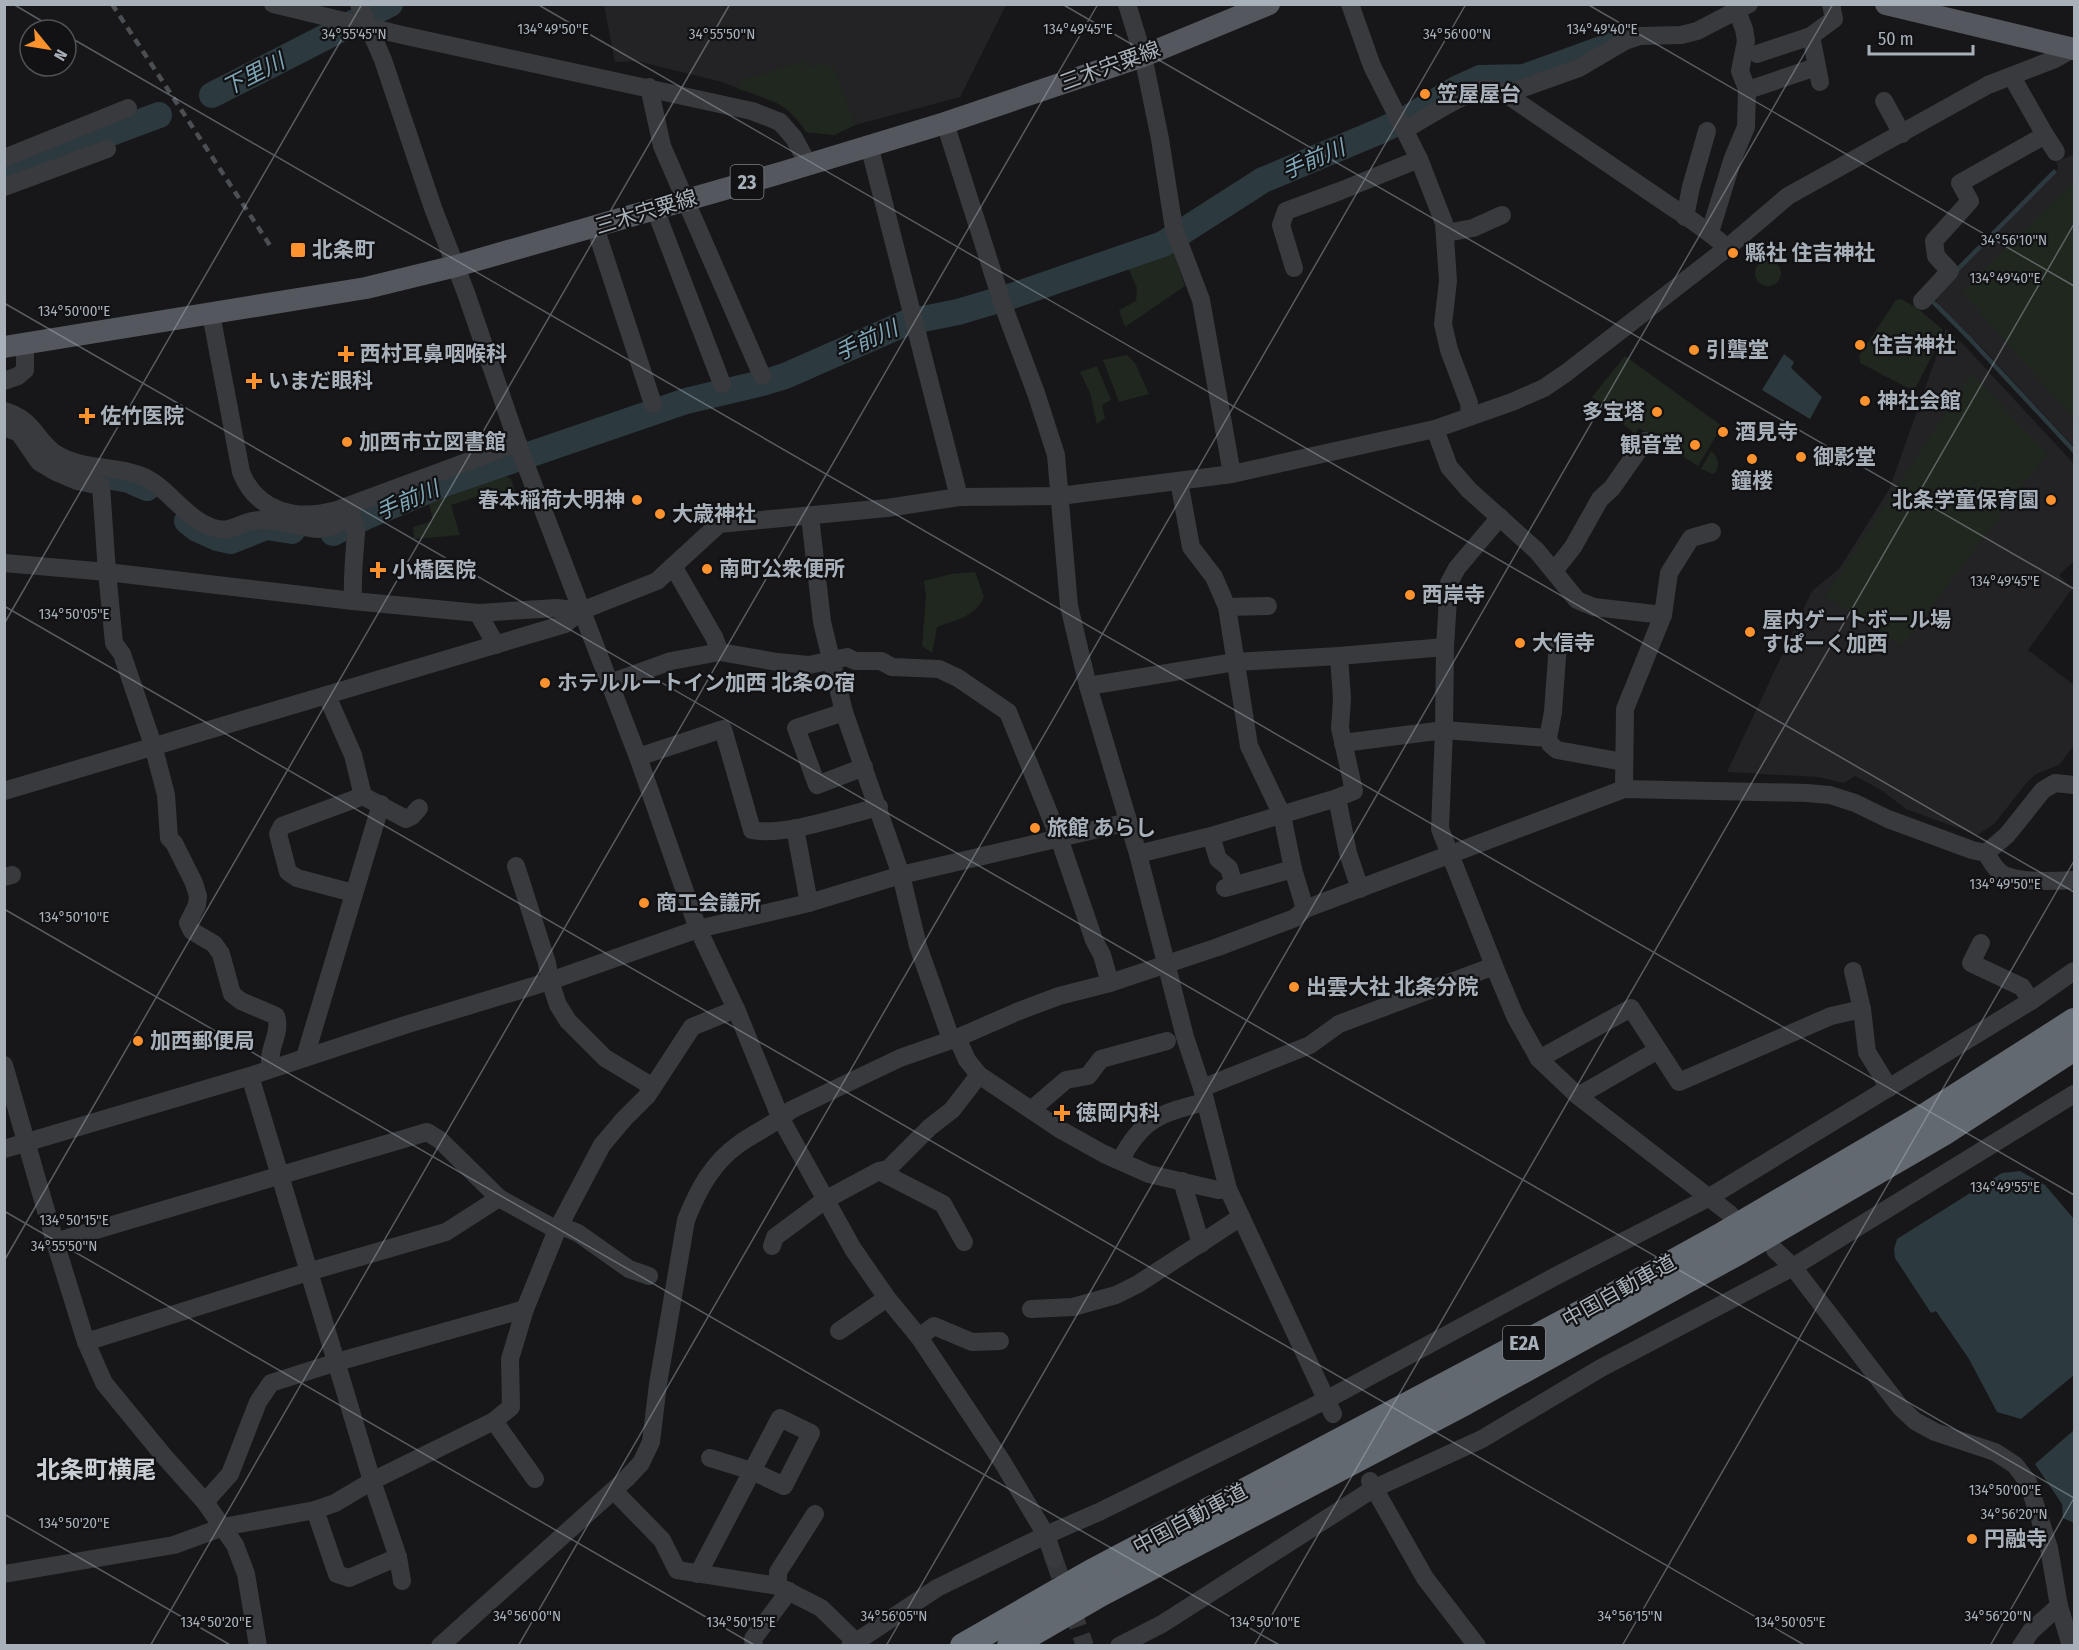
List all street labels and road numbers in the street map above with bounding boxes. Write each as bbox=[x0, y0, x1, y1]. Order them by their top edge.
street label: 三木宍粟線 bbox=[1056, 36, 1164, 96]
road number: 23 bbox=[730, 165, 764, 199]
street label: 三木宍粟線 bbox=[592, 184, 700, 240]
street label: 中国自動車道 bbox=[1558, 1249, 1680, 1333]
road number: E2A bbox=[1503, 1326, 1545, 1360]
street label: 中国自動車道 bbox=[1128, 1478, 1252, 1560]

